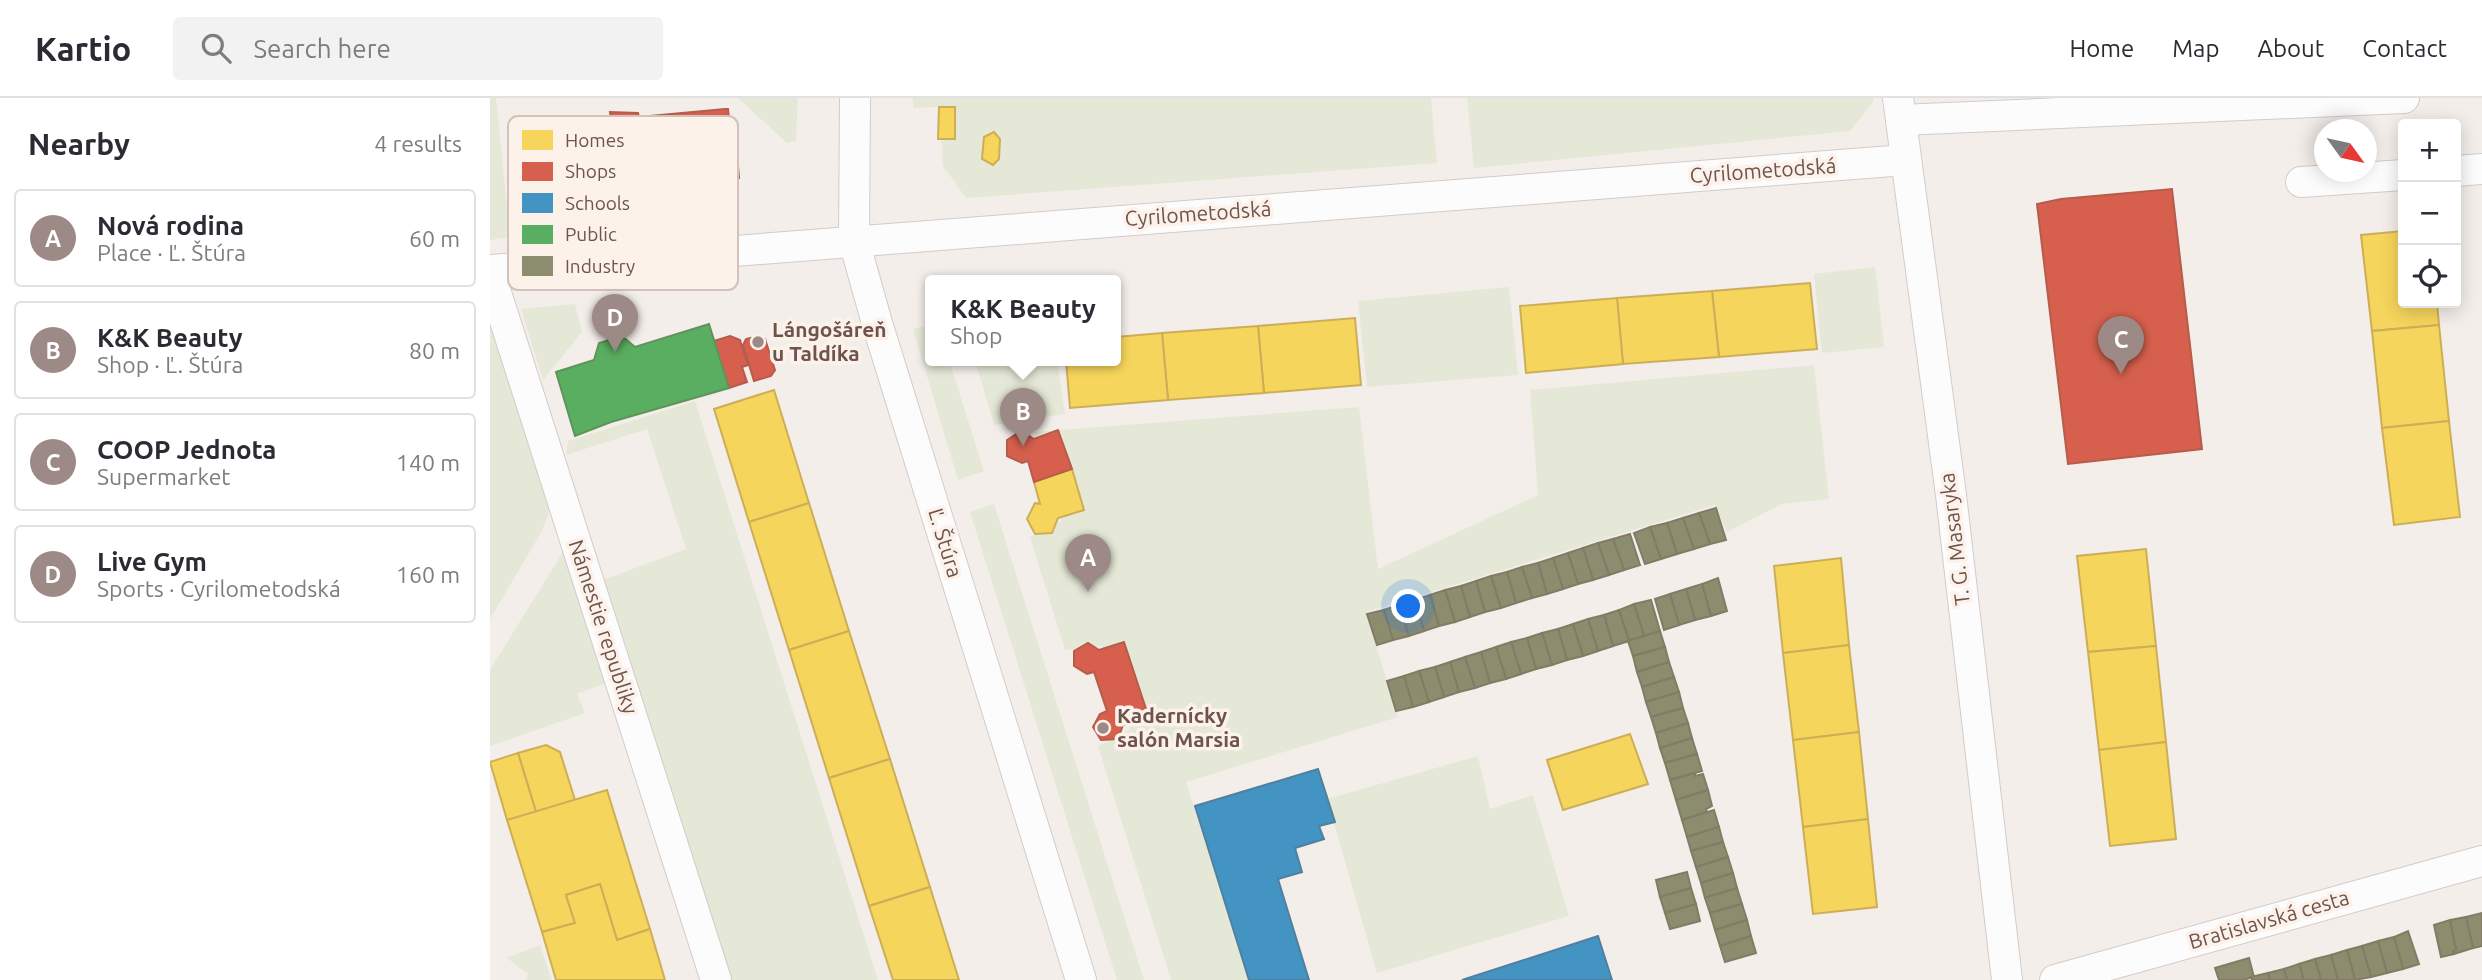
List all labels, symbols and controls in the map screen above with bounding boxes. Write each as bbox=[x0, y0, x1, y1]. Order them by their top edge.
search box bbox=[173, 17, 663, 80]
icon: search bbox=[197, 29, 235, 67]
text: Kartio bbox=[35, 30, 131, 67]
text: Search here bbox=[253, 34, 391, 63]
text: Home bbox=[2069, 35, 2134, 62]
text: Map bbox=[2172, 35, 2219, 62]
text: About bbox=[2257, 35, 2324, 62]
text: Contact bbox=[2362, 35, 2447, 62]
legend bbox=[508, 116, 738, 290]
north arrow bbox=[2314, 119, 2377, 182]
map controls bbox=[2398, 119, 2461, 308]
button: + bbox=[2398, 119, 2461, 182]
text: Nearby bbox=[28, 127, 130, 161]
text: Homes bbox=[565, 129, 625, 151]
text: 4 results bbox=[374, 131, 462, 156]
street label: Cyrilometodská bbox=[1689, 153, 1837, 187]
text: Shops bbox=[565, 160, 616, 182]
button: − bbox=[2398, 182, 2461, 245]
text: Schools bbox=[565, 192, 630, 214]
street label: Cyrilometodská bbox=[1124, 196, 1272, 230]
text: Nová rodina bbox=[97, 211, 244, 240]
text: Public bbox=[565, 223, 617, 245]
text: A bbox=[45, 226, 61, 251]
text: 60 m bbox=[409, 226, 460, 251]
text: Place · Ľ. Štúra bbox=[97, 240, 246, 265]
button: locate bbox=[2398, 245, 2461, 308]
text: Industry bbox=[565, 255, 635, 277]
popup bbox=[925, 275, 1121, 366]
pin: D bbox=[592, 294, 638, 352]
text: K&K Beauty bbox=[950, 294, 1096, 323]
pin: C bbox=[2098, 316, 2144, 374]
place label: Lángošáreň u Taldíka bbox=[772, 317, 887, 365]
text: K&K Beauty bbox=[97, 323, 243, 352]
text: Shop bbox=[950, 323, 1002, 348]
marker: Lángošáreň u Taldíka bbox=[750, 334, 766, 350]
text: B bbox=[45, 338, 61, 363]
text: 80 m bbox=[409, 338, 460, 363]
text: Shop · Ľ. Štúra bbox=[97, 352, 243, 377]
pin: B bbox=[1000, 388, 1046, 446]
text: COOP Jednota bbox=[97, 435, 276, 464]
text: C bbox=[46, 450, 60, 475]
text: 140 m bbox=[396, 450, 460, 475]
text: Supermarket bbox=[97, 464, 230, 489]
street label: T. G. Masaryka bbox=[1934, 471, 1974, 607]
street label: Ľ. Štúra bbox=[924, 505, 968, 580]
pin: A bbox=[1065, 534, 1111, 592]
street label: Námestie republiky bbox=[564, 537, 643, 717]
text: Live Gym bbox=[97, 547, 207, 576]
text: D bbox=[45, 562, 61, 587]
text: 160 m bbox=[396, 562, 460, 587]
text: Sports · Cyrilometodská bbox=[97, 576, 341, 601]
your location bbox=[1391, 589, 1425, 623]
place label: Kadernícky salón Marsia bbox=[1117, 703, 1240, 751]
marker: Kadernícky salón Marsia bbox=[1095, 720, 1111, 736]
street label: Bratislavská cesta bbox=[2186, 885, 2352, 953]

